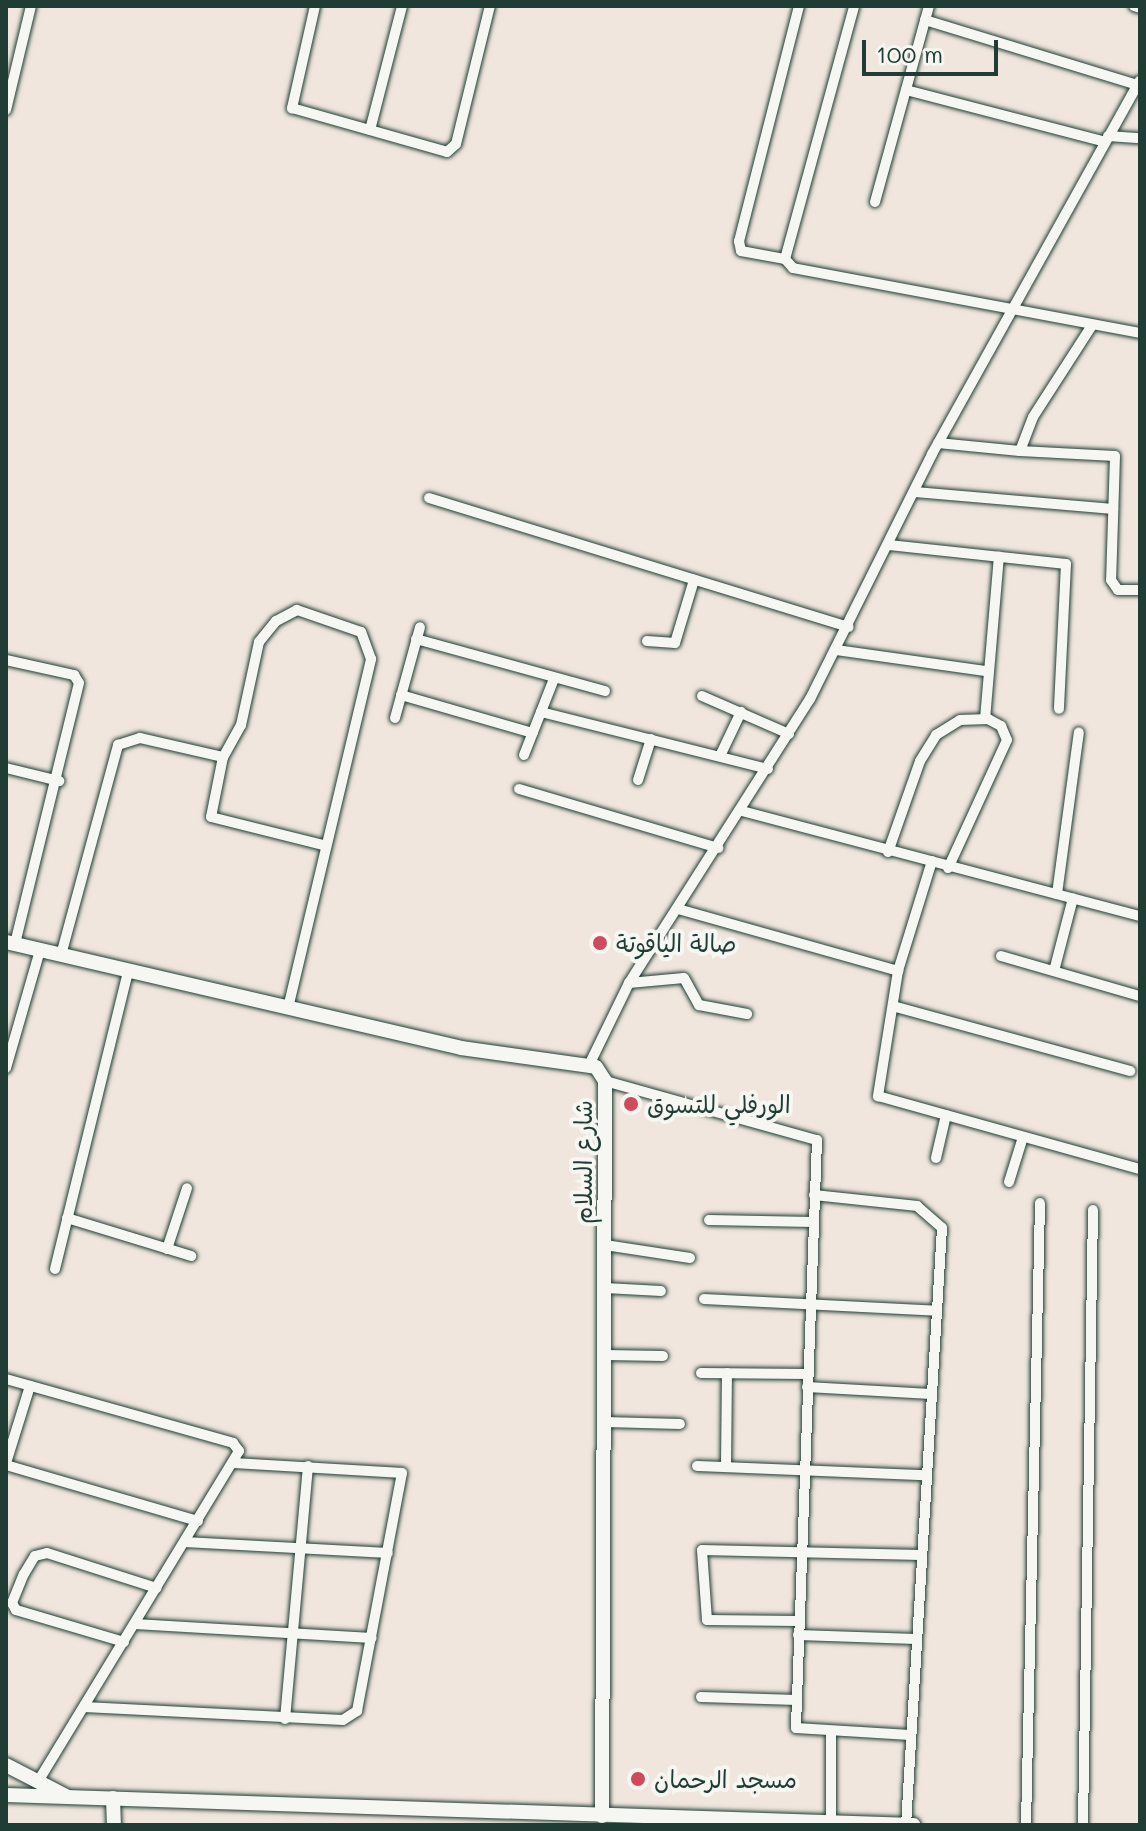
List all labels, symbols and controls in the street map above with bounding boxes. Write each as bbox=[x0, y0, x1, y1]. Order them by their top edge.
scale bar bbox=[866, 24, 1002, 74]
text: 100 m bbox=[876, 38, 943, 69]
place label: صالة الياقوتة bbox=[616, 929, 736, 957]
marker: صالة الياقوتة bbox=[591, 934, 609, 952]
place label: الورفلي للتسوق bbox=[647, 1090, 791, 1118]
marker: الورفلي للتسوق bbox=[622, 1095, 640, 1113]
street label: شارع السلام bbox=[569, 1100, 597, 1224]
place label: مسجد الرحمان bbox=[654, 1765, 797, 1793]
marker: مسجد الرحمان bbox=[629, 1770, 647, 1788]

